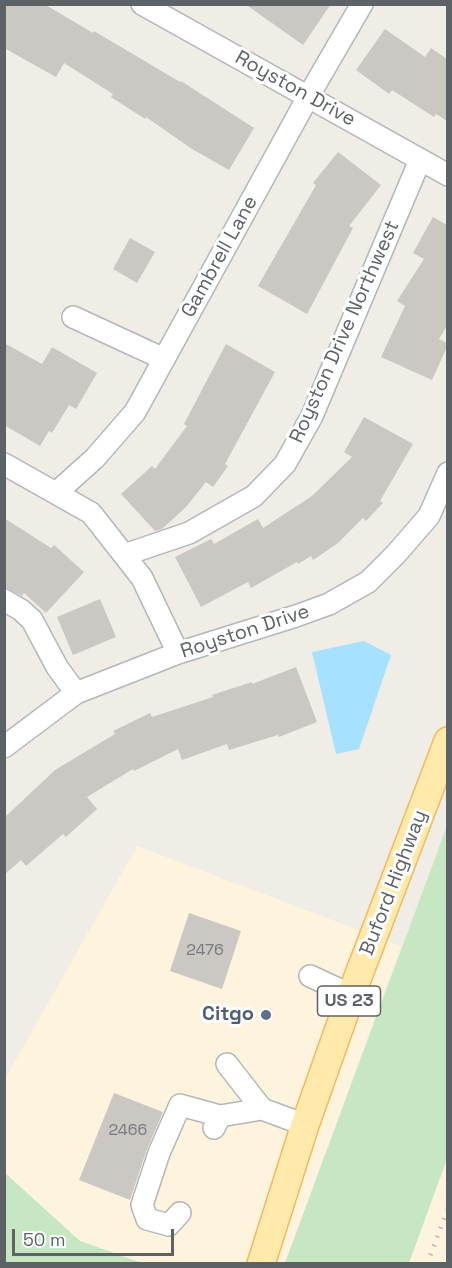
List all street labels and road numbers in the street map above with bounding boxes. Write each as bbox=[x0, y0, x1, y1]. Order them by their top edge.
street label: Royston Drive bbox=[231, 46, 359, 132]
street label: Gambrell Lane bbox=[177, 192, 263, 322]
street label: Royston Drive Northwest bbox=[285, 217, 405, 447]
street label: Royston Drive bbox=[178, 600, 312, 664]
street label: Buford Highway bbox=[355, 807, 433, 959]
road number: US 23 bbox=[318, 986, 380, 1016]

